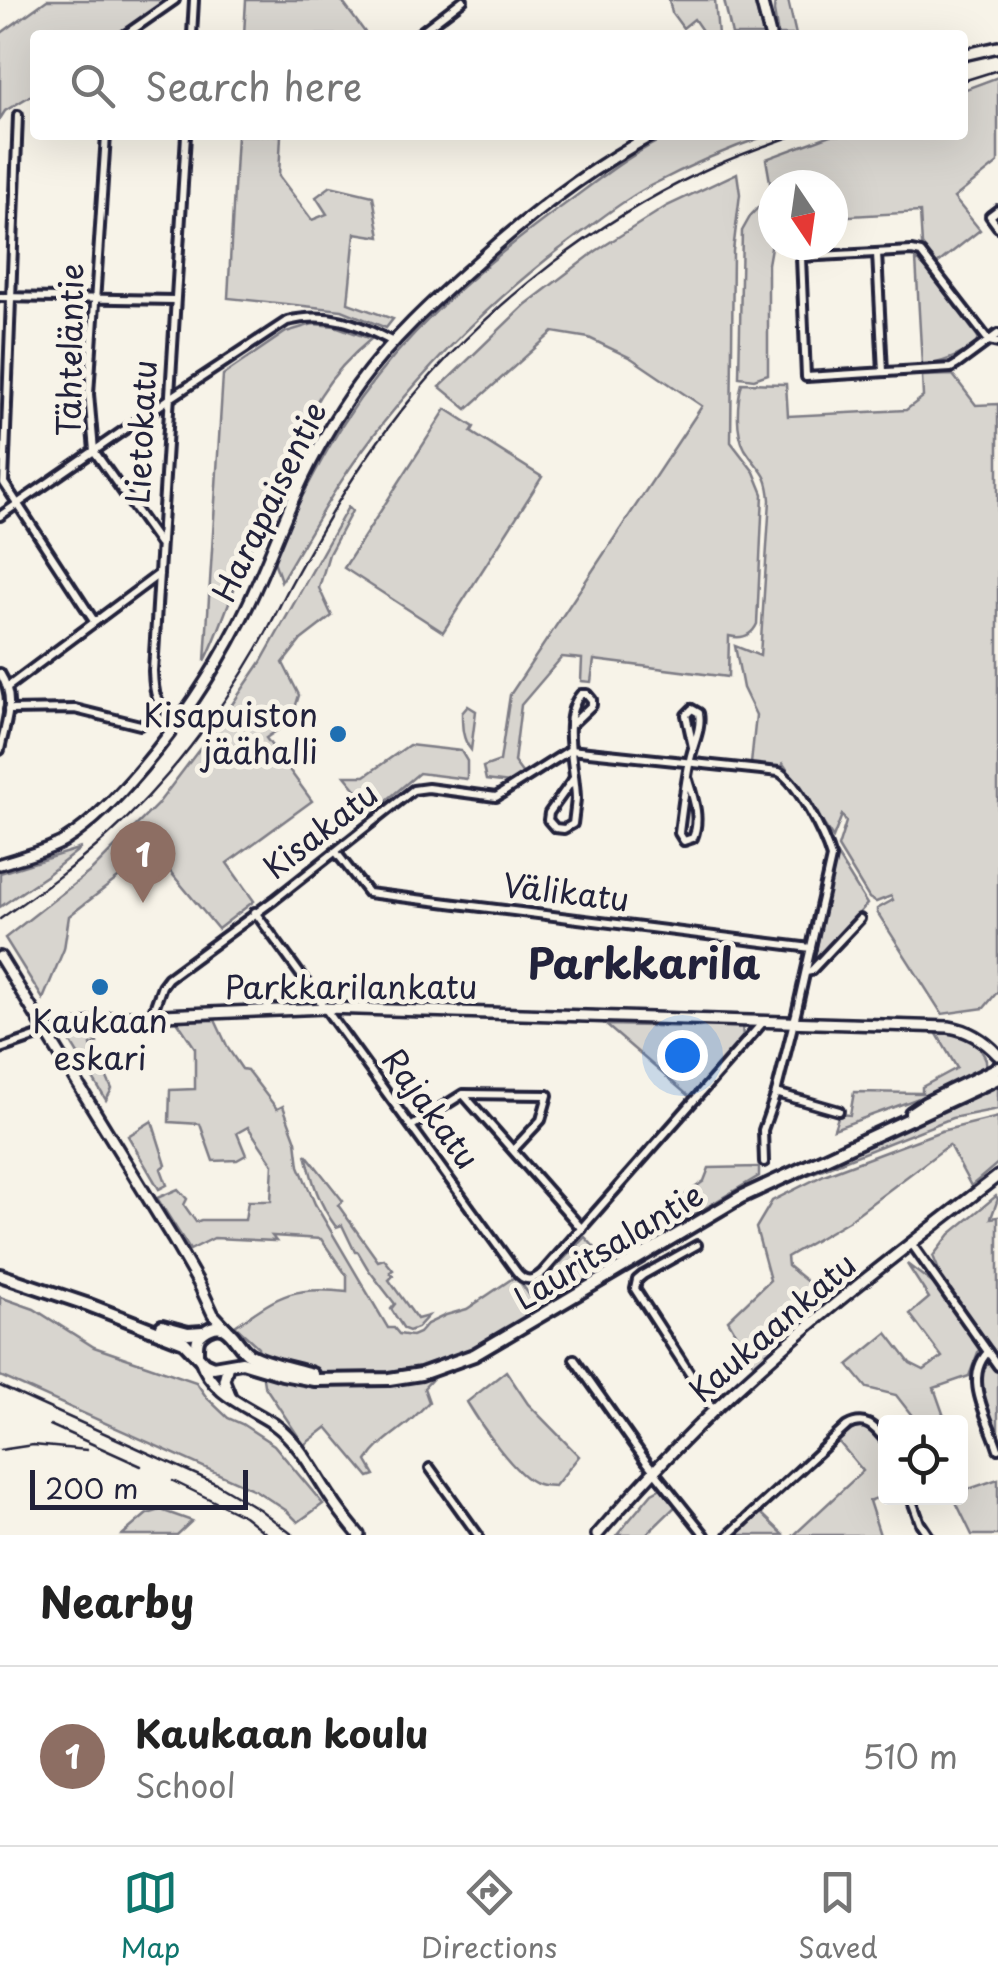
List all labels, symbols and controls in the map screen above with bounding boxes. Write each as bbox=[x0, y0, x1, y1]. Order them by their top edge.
search box bbox=[30, 30, 968, 140]
text: Search here bbox=[145, 57, 362, 114]
icon: search bbox=[65, 58, 120, 113]
north arrow bbox=[758, 170, 848, 260]
street label: Tähteläntie bbox=[43, 263, 95, 437]
street label: Lietokatu bbox=[112, 359, 168, 505]
street label: Harapaisentie bbox=[199, 393, 338, 610]
place label: Kisapuiston jäähalli bbox=[143, 690, 318, 775]
marker: Kisapuiston jäähalli bbox=[327, 723, 349, 745]
street label: Kisakatu bbox=[252, 769, 387, 890]
pin: 1 bbox=[110, 820, 176, 903]
street label: Välikatu bbox=[500, 859, 632, 923]
district label: Parkkarila bbox=[527, 930, 761, 993]
street label: Parkkarilankatu bbox=[225, 962, 477, 1010]
marker: Kaukaan eskari bbox=[89, 976, 111, 998]
place label: Kaukaan eskari bbox=[32, 996, 168, 1081]
your location bbox=[657, 1030, 708, 1081]
street label: Rajakatu bbox=[371, 1037, 492, 1178]
street label: Lauritsalantie bbox=[504, 1170, 712, 1321]
street label: Kaukaankatu bbox=[678, 1240, 866, 1413]
map controls bbox=[878, 1415, 968, 1505]
button: locate bbox=[878, 1415, 968, 1505]
scale bar bbox=[30, 1465, 248, 1510]
text: 200 m bbox=[45, 1466, 138, 1509]
text: Nearby bbox=[40, 1569, 194, 1632]
text: Kaukaan koulu bbox=[135, 1704, 429, 1761]
text: 1 bbox=[65, 1732, 80, 1780]
text: 510 m bbox=[862, 1732, 958, 1780]
text: School bbox=[135, 1761, 236, 1809]
tab: Map bbox=[120, 1865, 180, 1968]
tab: Directions bbox=[421, 1865, 557, 1968]
tab: Saved bbox=[798, 1865, 878, 1968]

